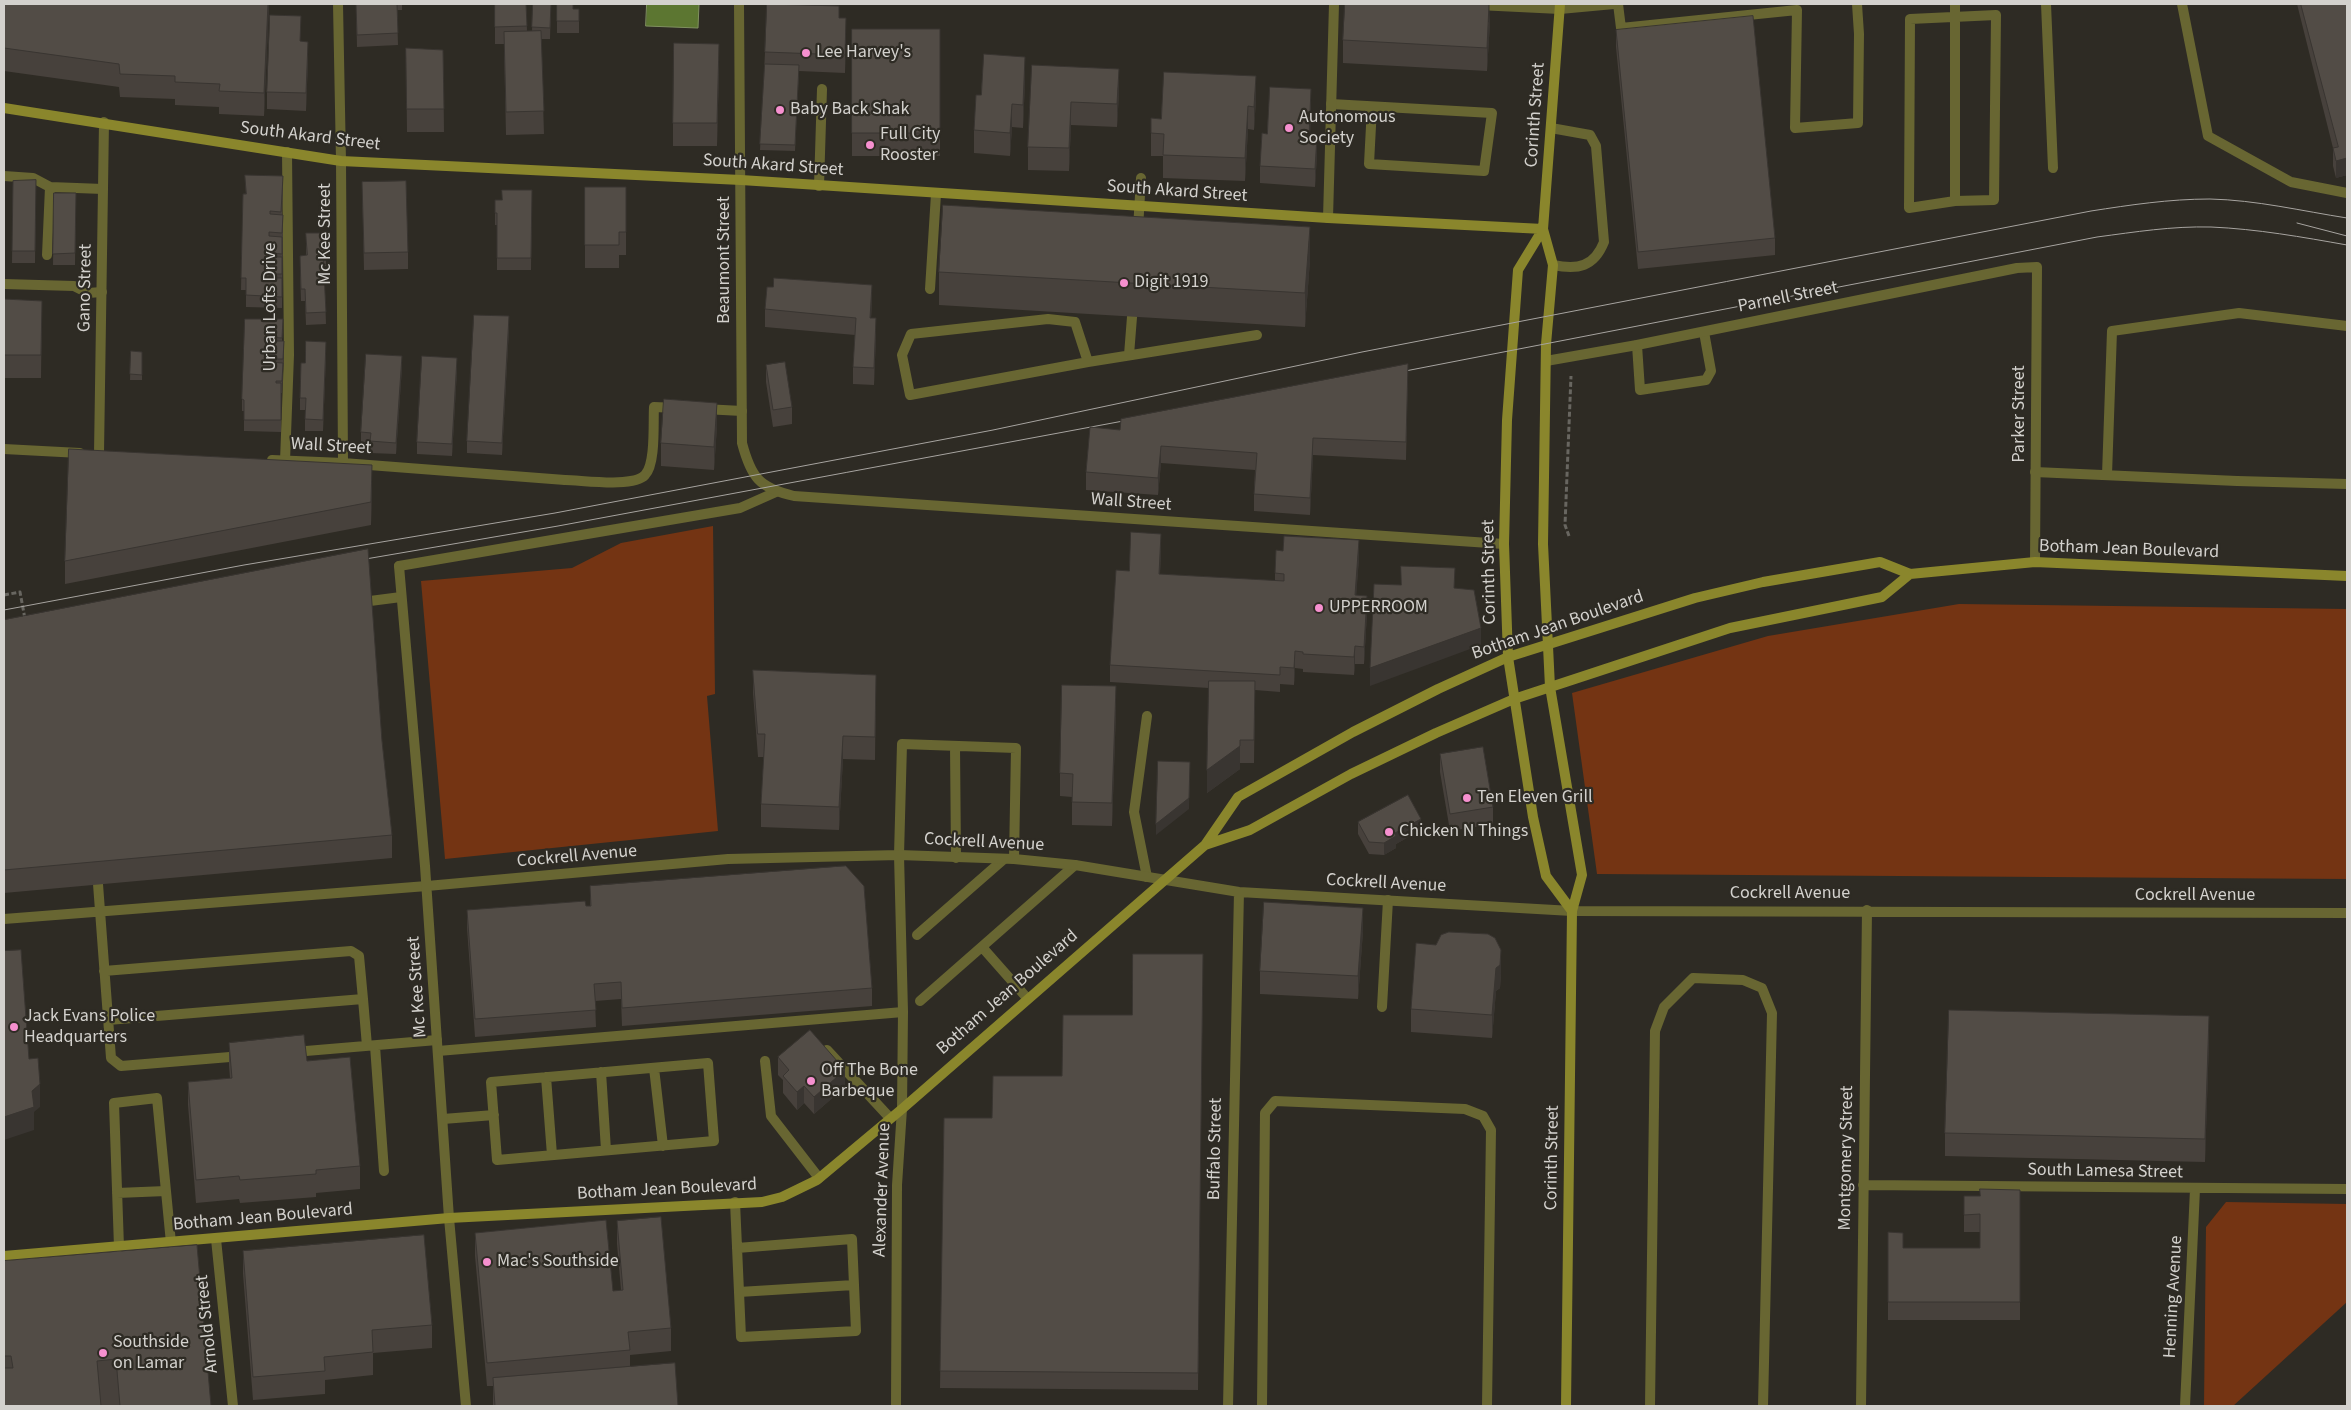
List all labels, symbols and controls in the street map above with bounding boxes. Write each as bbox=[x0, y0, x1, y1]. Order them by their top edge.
place label: Lee Harvey's bbox=[816, 42, 911, 64]
marker: Lee Harvey's bbox=[800, 47, 812, 59]
street label: Corinth Street bbox=[1522, 62, 1550, 168]
place label: Baby Back Shak bbox=[790, 99, 909, 121]
marker: Baby Back Shak bbox=[774, 104, 786, 116]
place label: Autonomous Society bbox=[1299, 107, 1396, 150]
street label: South Akard Street bbox=[239, 118, 381, 156]
marker: Autonomous Society bbox=[1283, 122, 1295, 134]
place label: Full City Rooster bbox=[880, 124, 940, 166]
marker: Full City Rooster bbox=[864, 139, 876, 151]
street label: South Akard Street bbox=[702, 150, 844, 182]
street label: South Akard Street bbox=[1106, 176, 1248, 208]
street label: Mc Kee Street bbox=[315, 183, 337, 285]
street label: Beaumont Street bbox=[714, 196, 736, 324]
street label: Urban Lofts Drive bbox=[260, 243, 282, 371]
street label: Gano Street bbox=[74, 244, 98, 332]
place label: Digit 1919 bbox=[1134, 272, 1208, 294]
marker: Digit 1919 bbox=[1118, 277, 1130, 289]
street label: Parnell Street bbox=[1736, 278, 1840, 318]
street label: Parker Street bbox=[2009, 365, 2031, 463]
street label: Wall Street bbox=[290, 434, 372, 460]
street label: Wall Street bbox=[1090, 489, 1172, 517]
street label: Corinth Street bbox=[1478, 519, 1502, 625]
street label: Botham Jean Boulevard bbox=[2039, 536, 2219, 564]
street label: Botham Jean Boulevard bbox=[1469, 586, 1647, 666]
place label: UPPERROOM bbox=[1329, 597, 1428, 619]
marker: UPPERROOM bbox=[1313, 602, 1325, 614]
place label: Ten Eleven Grill bbox=[1477, 787, 1593, 809]
marker: Ten Eleven Grill bbox=[1461, 792, 1473, 804]
place label: Chicken N Things bbox=[1399, 821, 1528, 843]
marker: Chicken N Things bbox=[1383, 826, 1395, 838]
street label: Cockrell Avenue bbox=[923, 829, 1045, 857]
street label: Cockrell Avenue bbox=[516, 841, 638, 873]
street label: Cockrell Avenue bbox=[1325, 870, 1447, 898]
street label: Cockrell Avenue bbox=[1730, 883, 1850, 905]
street label: Cockrell Avenue bbox=[2135, 885, 2255, 907]
street label: Botham Jean Boulevard bbox=[933, 926, 1083, 1060]
street label: Mc Kee Street bbox=[404, 936, 432, 1038]
place label: Jack Evans Police Headquarters bbox=[24, 1006, 155, 1048]
marker: Jack Evans Police Headquarters bbox=[8, 1021, 20, 1033]
place label: Off The Bone Barbeque bbox=[821, 1060, 918, 1102]
marker: Off The Bone Barbeque bbox=[805, 1075, 817, 1087]
street label: Montgomery Street bbox=[1835, 1085, 1859, 1231]
street label: Buffalo Street bbox=[1204, 1098, 1228, 1200]
street label: Corinth Street bbox=[1541, 1105, 1565, 1211]
street label: Alexander Avenue bbox=[870, 1123, 896, 1257]
street label: South Lamesa Street bbox=[2027, 1160, 2183, 1184]
street label: Botham Jean Boulevard bbox=[576, 1174, 758, 1206]
street label: Botham Jean Boulevard bbox=[172, 1199, 354, 1237]
street label: Henning Avenue bbox=[2160, 1235, 2188, 1359]
place label: Mac's Southside bbox=[497, 1251, 619, 1273]
marker: Mac's Southside bbox=[481, 1256, 493, 1268]
street label: Arnold Street bbox=[192, 1274, 224, 1374]
place label: Southside on Lamar bbox=[113, 1332, 189, 1375]
marker: Southside on Lamar bbox=[97, 1347, 109, 1359]

